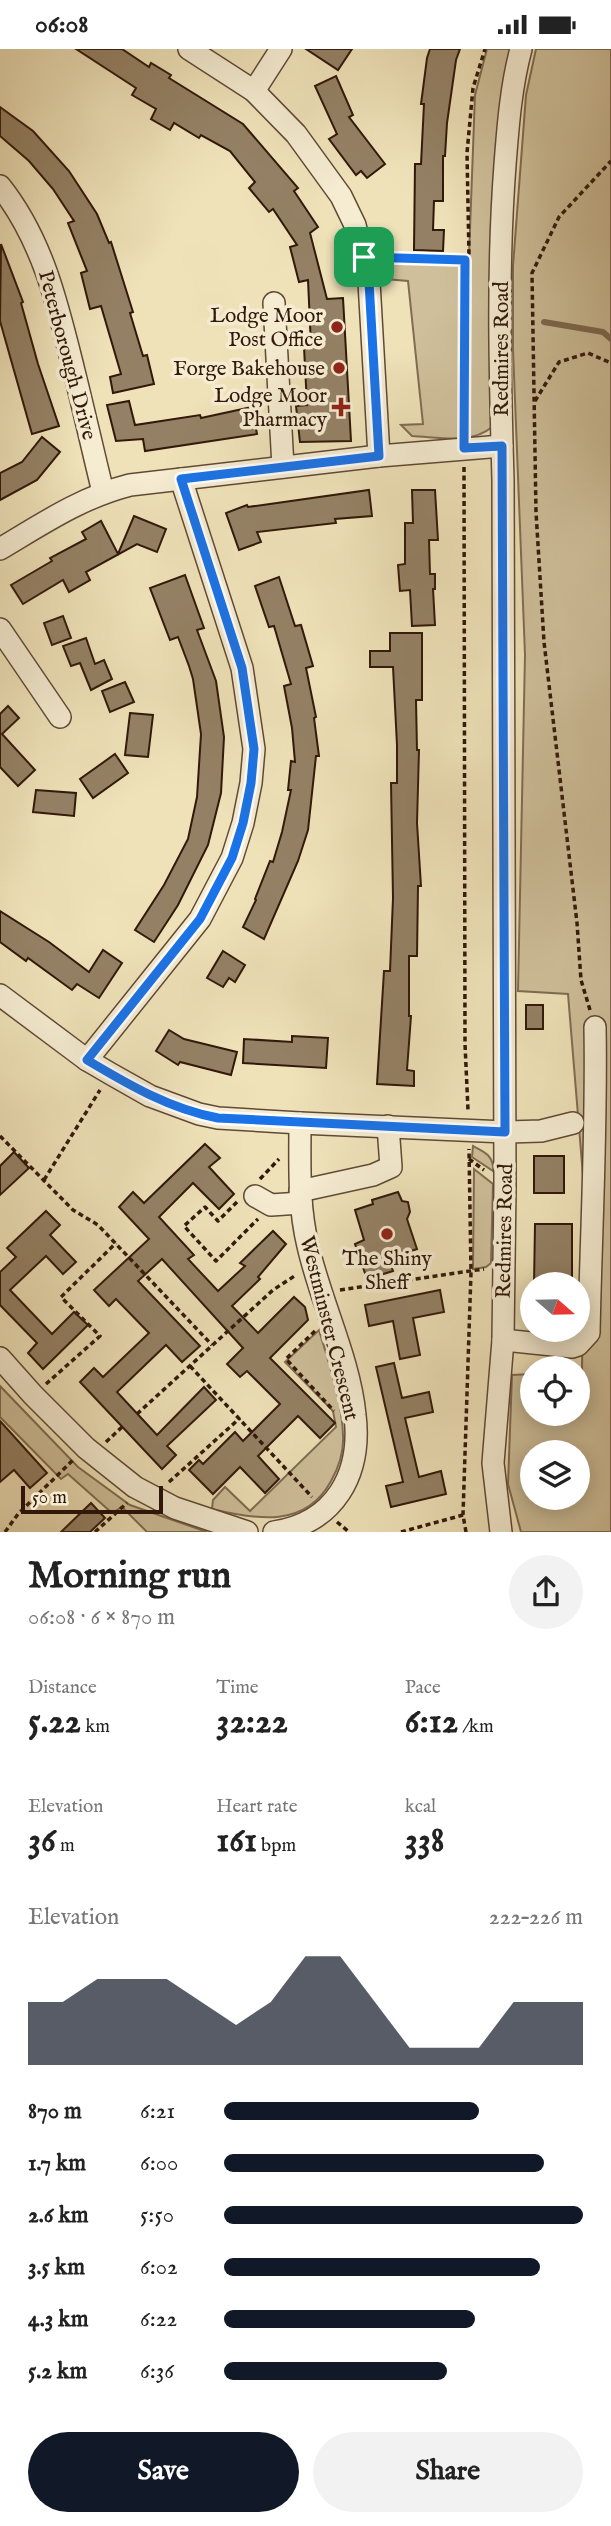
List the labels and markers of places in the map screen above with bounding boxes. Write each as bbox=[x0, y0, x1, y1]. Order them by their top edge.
pin bbox=[334, 227, 394, 287]
place label: Lodge Moor Post Office bbox=[210, 303, 323, 354]
marker: Lodge Moor Post Office bbox=[329, 319, 345, 335]
place label: Forge Bakehouse bbox=[173, 356, 325, 383]
marker: Forge Bakehouse bbox=[331, 360, 347, 376]
place label: Lodge Moor Pharmacy bbox=[214, 383, 328, 434]
marker: Lodge Moor Pharmacy bbox=[333, 399, 349, 415]
marker: The Shiny Sheff bbox=[379, 1226, 395, 1242]
place label: The Shiny Sheff bbox=[342, 1246, 432, 1297]

